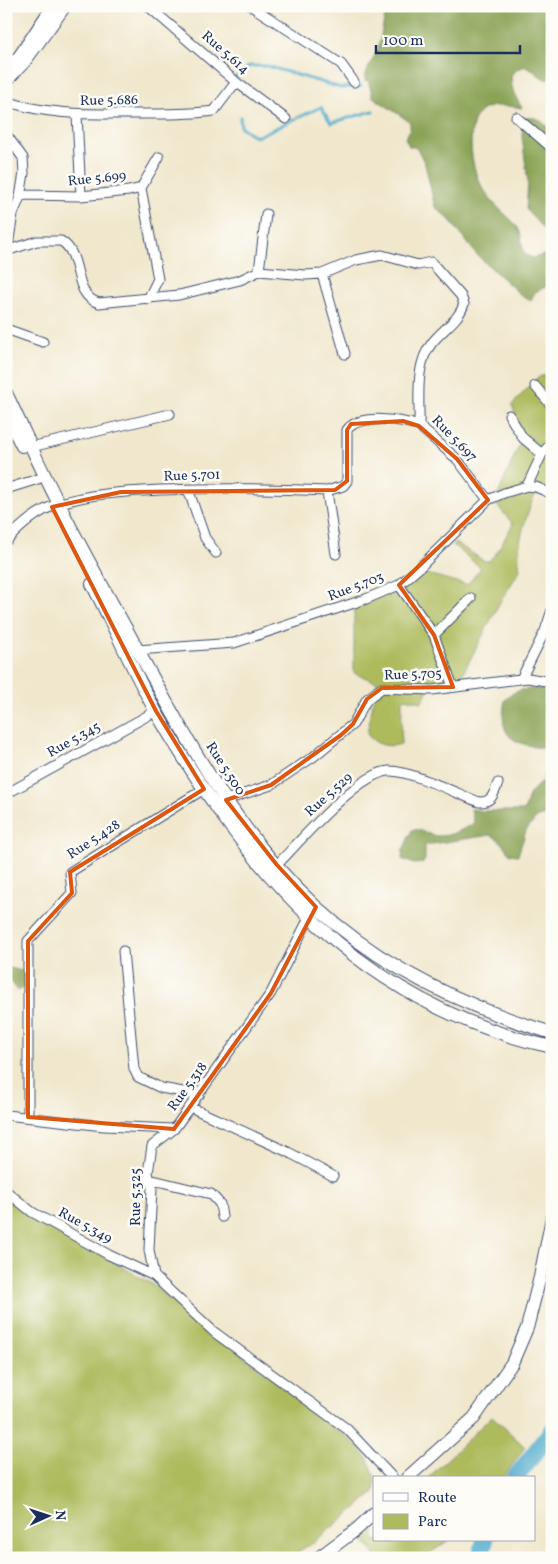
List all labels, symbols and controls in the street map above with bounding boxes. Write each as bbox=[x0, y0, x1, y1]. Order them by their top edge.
scale bar bbox=[376, 22, 519, 54]
street label: Rue 5.614 bbox=[197, 27, 253, 79]
text: 100 m bbox=[383, 31, 423, 52]
street label: Rue 5.686 bbox=[80, 91, 138, 111]
street label: Rue 5.699 bbox=[67, 166, 127, 192]
street label: Rue 5.697 bbox=[427, 412, 481, 467]
street label: Rue 5.701 bbox=[163, 466, 221, 486]
street label: Rue 5.703 bbox=[325, 568, 387, 606]
street label: Rue 5.705 bbox=[384, 664, 442, 686]
street label: Rue 5.345 bbox=[44, 718, 104, 762]
street label: Rue 5.500 bbox=[201, 739, 249, 799]
street label: Rue 5.529 bbox=[301, 769, 357, 821]
street label: Rue 5.428 bbox=[64, 816, 124, 864]
street label: Rue 5.318 bbox=[164, 1059, 212, 1115]
street label: Rue 5.325 bbox=[127, 1168, 146, 1226]
street label: Rue 5.349 bbox=[55, 1203, 115, 1249]
legend bbox=[373, 1476, 536, 1542]
text: Route bbox=[418, 1488, 457, 1509]
north arrow bbox=[22, 1492, 72, 1542]
text: N bbox=[50, 1510, 69, 1521]
text: Parc bbox=[418, 1512, 447, 1533]

